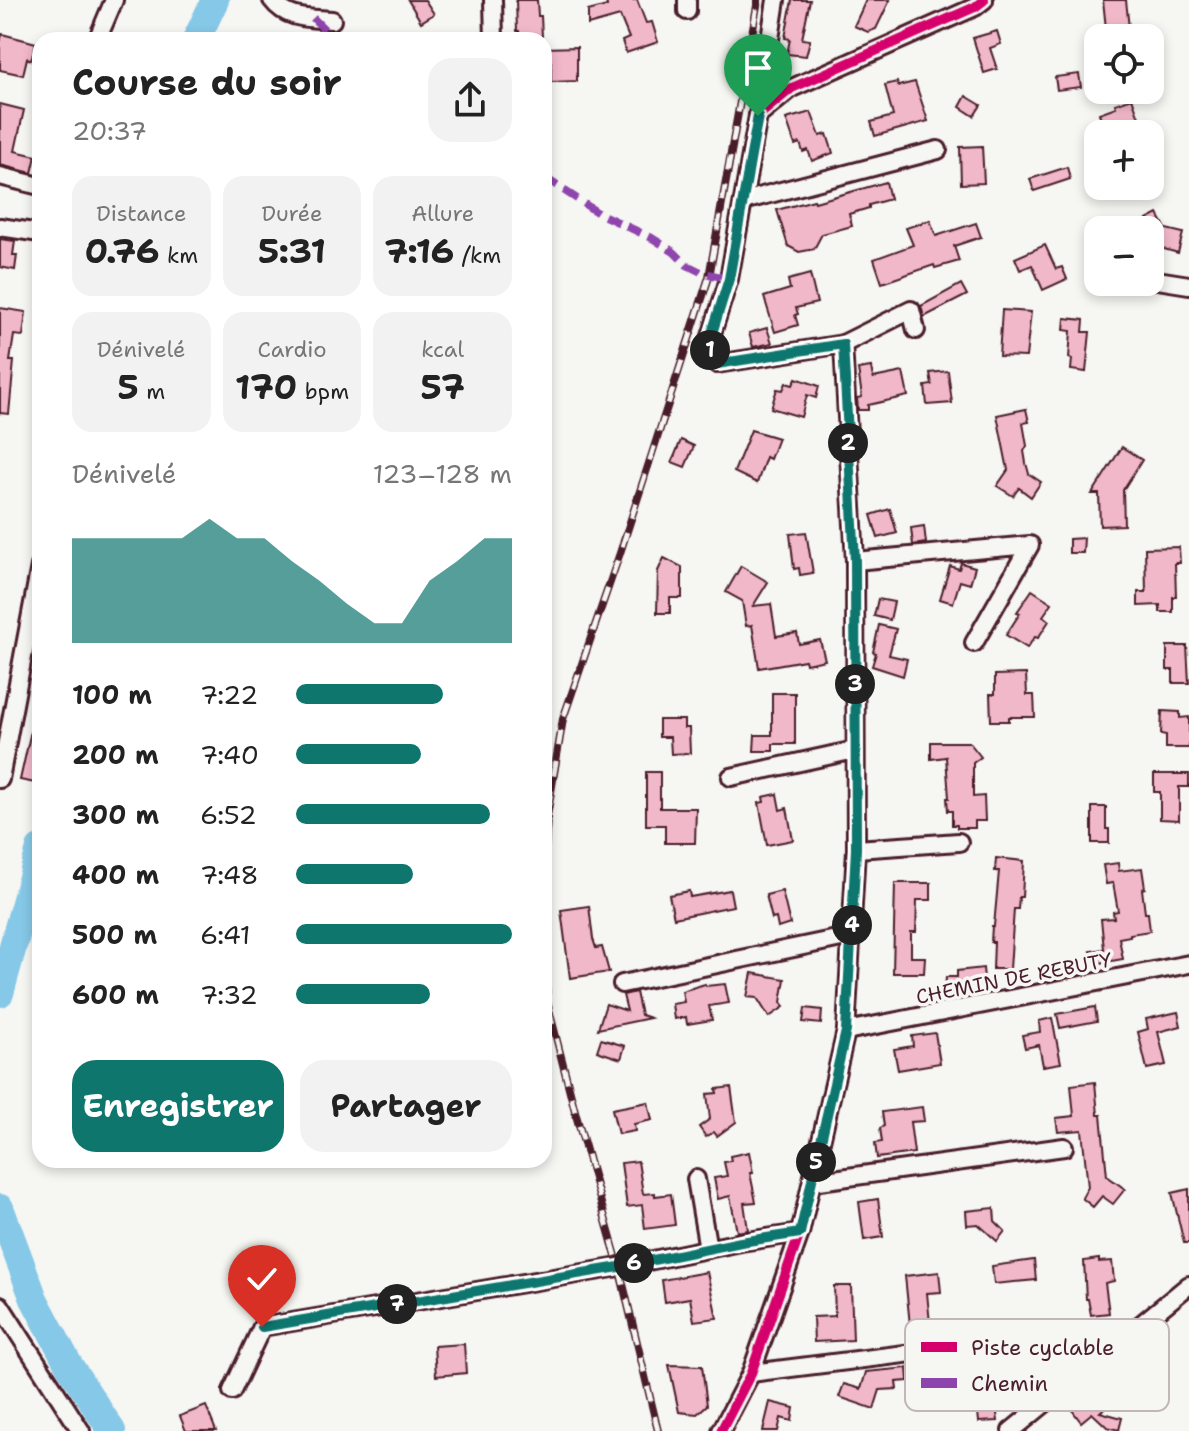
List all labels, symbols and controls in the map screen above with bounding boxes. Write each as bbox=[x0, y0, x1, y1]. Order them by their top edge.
map controls bbox=[1084, 24, 1164, 296]
button: locate bbox=[1084, 24, 1164, 104]
pin bbox=[724, 34, 792, 116]
icon: arrive bbox=[736, 46, 780, 90]
text: Course du soir bbox=[72, 58, 342, 107]
button: share bbox=[428, 58, 512, 142]
text: 20:37 bbox=[72, 113, 147, 148]
button: + bbox=[1084, 120, 1164, 200]
text: Distance bbox=[96, 199, 186, 228]
text: Durée bbox=[262, 199, 322, 228]
text: Allure bbox=[411, 199, 474, 228]
button: − bbox=[1084, 216, 1164, 296]
text: 0.76 bbox=[85, 228, 160, 274]
text: 5:31 bbox=[258, 228, 326, 274]
text: 7:16 bbox=[384, 228, 454, 274]
text: km bbox=[160, 241, 198, 270]
text: /km bbox=[454, 241, 501, 270]
pin: 1 bbox=[690, 330, 730, 370]
text: Dénivelé bbox=[97, 335, 186, 364]
text: Cardio bbox=[257, 335, 327, 364]
text: kcal bbox=[421, 335, 464, 364]
text: 1 bbox=[705, 335, 715, 364]
text: 5 bbox=[117, 364, 139, 410]
text: 170 bbox=[235, 364, 297, 410]
text: 57 bbox=[420, 364, 465, 410]
text: m bbox=[139, 377, 165, 406]
text: bpm bbox=[297, 377, 349, 406]
pin: 2 bbox=[828, 423, 868, 463]
text: 2 bbox=[840, 428, 856, 457]
text: Dénivelé bbox=[72, 456, 177, 491]
text: 123–128 m bbox=[373, 456, 512, 491]
pin: 3 bbox=[835, 664, 875, 704]
text: 3 bbox=[847, 669, 863, 698]
text: 100 m bbox=[72, 677, 152, 712]
text: 7:22 bbox=[200, 677, 258, 712]
text: 200 m bbox=[72, 737, 159, 772]
text: 7:40 bbox=[200, 737, 259, 772]
text: 300 m bbox=[72, 797, 159, 832]
text: 6:52 bbox=[200, 797, 257, 832]
text: 400 m bbox=[72, 857, 159, 892]
text: 7:48 bbox=[200, 857, 259, 892]
pin: 4 bbox=[832, 905, 872, 945]
text: 4 bbox=[844, 910, 860, 939]
text: 500 m bbox=[72, 917, 157, 952]
text: 6:41 bbox=[200, 917, 251, 952]
street label: CHEMIN DE REBUTY bbox=[914, 946, 1114, 1010]
text: 600 m bbox=[72, 977, 159, 1012]
text: 7:32 bbox=[200, 977, 258, 1012]
button: Enregistrer bbox=[72, 1060, 284, 1152]
button: Partager bbox=[300, 1060, 512, 1152]
pin: 5 bbox=[796, 1142, 836, 1182]
text: 5 bbox=[809, 1147, 823, 1176]
pin: 6 bbox=[614, 1243, 654, 1283]
pin bbox=[228, 1245, 296, 1327]
text: 6 bbox=[626, 1248, 642, 1277]
icon: check bbox=[240, 1257, 284, 1301]
pin: 7 bbox=[377, 1284, 417, 1324]
text: 7 bbox=[389, 1289, 405, 1318]
legend bbox=[905, 1319, 1169, 1411]
text: Piste cyclable bbox=[971, 1333, 1114, 1362]
text: Chemin bbox=[971, 1369, 1048, 1398]

